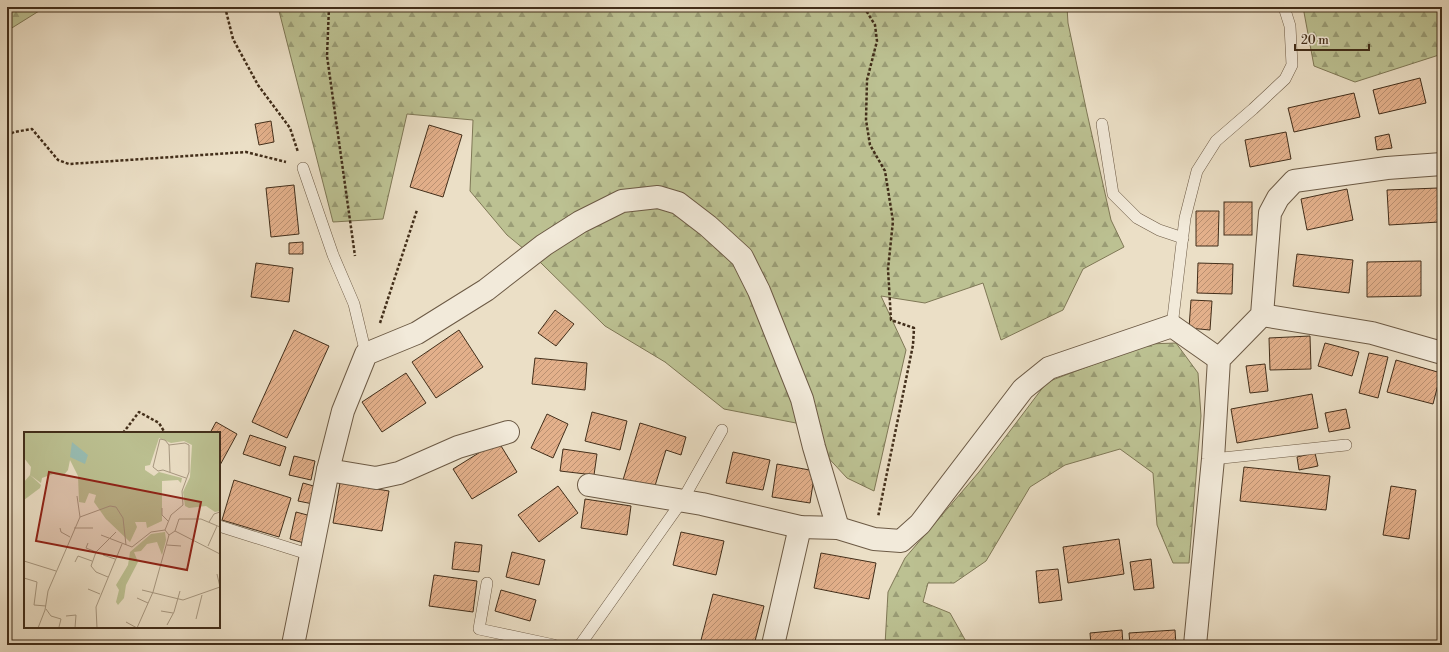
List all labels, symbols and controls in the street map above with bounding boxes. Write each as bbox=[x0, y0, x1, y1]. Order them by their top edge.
scale bar bbox=[1295, 26, 1369, 52]
text: 20 m bbox=[1301, 33, 1329, 48]
inset map bbox=[24, 432, 220, 628]

